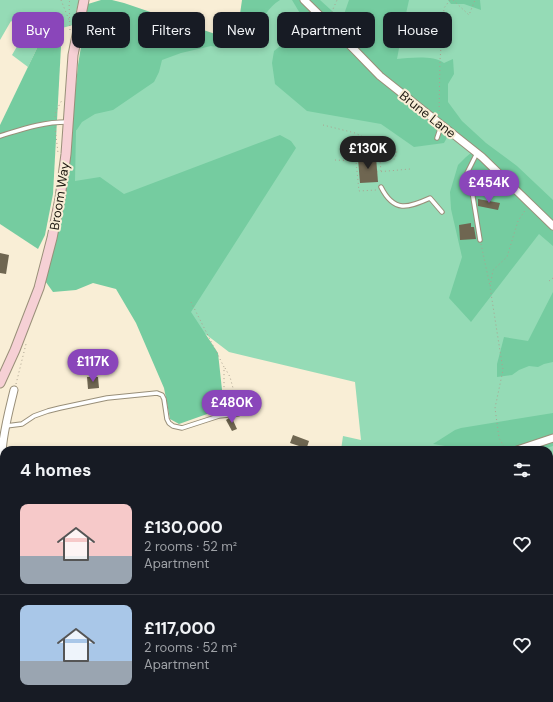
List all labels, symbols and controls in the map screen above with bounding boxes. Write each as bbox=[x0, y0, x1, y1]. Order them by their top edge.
chip: Buy bbox=[12, 12, 64, 48]
chip: Rent bbox=[72, 12, 130, 48]
chip: Filters bbox=[138, 12, 205, 48]
chip: New bbox=[213, 12, 269, 48]
chip: Apartment bbox=[277, 12, 375, 48]
chip: House bbox=[383, 12, 452, 48]
street label: Brune Lane bbox=[396, 87, 459, 142]
pin: £130K bbox=[340, 136, 396, 170]
text: £130K bbox=[349, 140, 387, 157]
street label: Broom Way bbox=[46, 161, 73, 231]
pin: £454K bbox=[461, 170, 517, 204]
text: £454K bbox=[468, 174, 510, 191]
pin: £117K bbox=[65, 349, 121, 383]
text: £117K bbox=[76, 353, 110, 370]
pin: £480K bbox=[204, 390, 260, 424]
text: £480K bbox=[211, 394, 253, 411]
text: 4 homes bbox=[20, 459, 91, 481]
icon: filters bbox=[511, 459, 533, 481]
text: £130,000 bbox=[144, 516, 223, 538]
icon: home bbox=[52, 520, 100, 568]
icon: heart bbox=[511, 533, 533, 555]
text: 2 rooms · 52 m² bbox=[144, 538, 237, 555]
text: Apartment bbox=[144, 555, 209, 572]
text: £117,000 bbox=[144, 617, 215, 639]
icon: home bbox=[52, 621, 100, 669]
icon: heart bbox=[511, 634, 533, 656]
text: 2 rooms · 52 m² bbox=[144, 639, 237, 656]
text: Apartment bbox=[144, 656, 209, 673]

